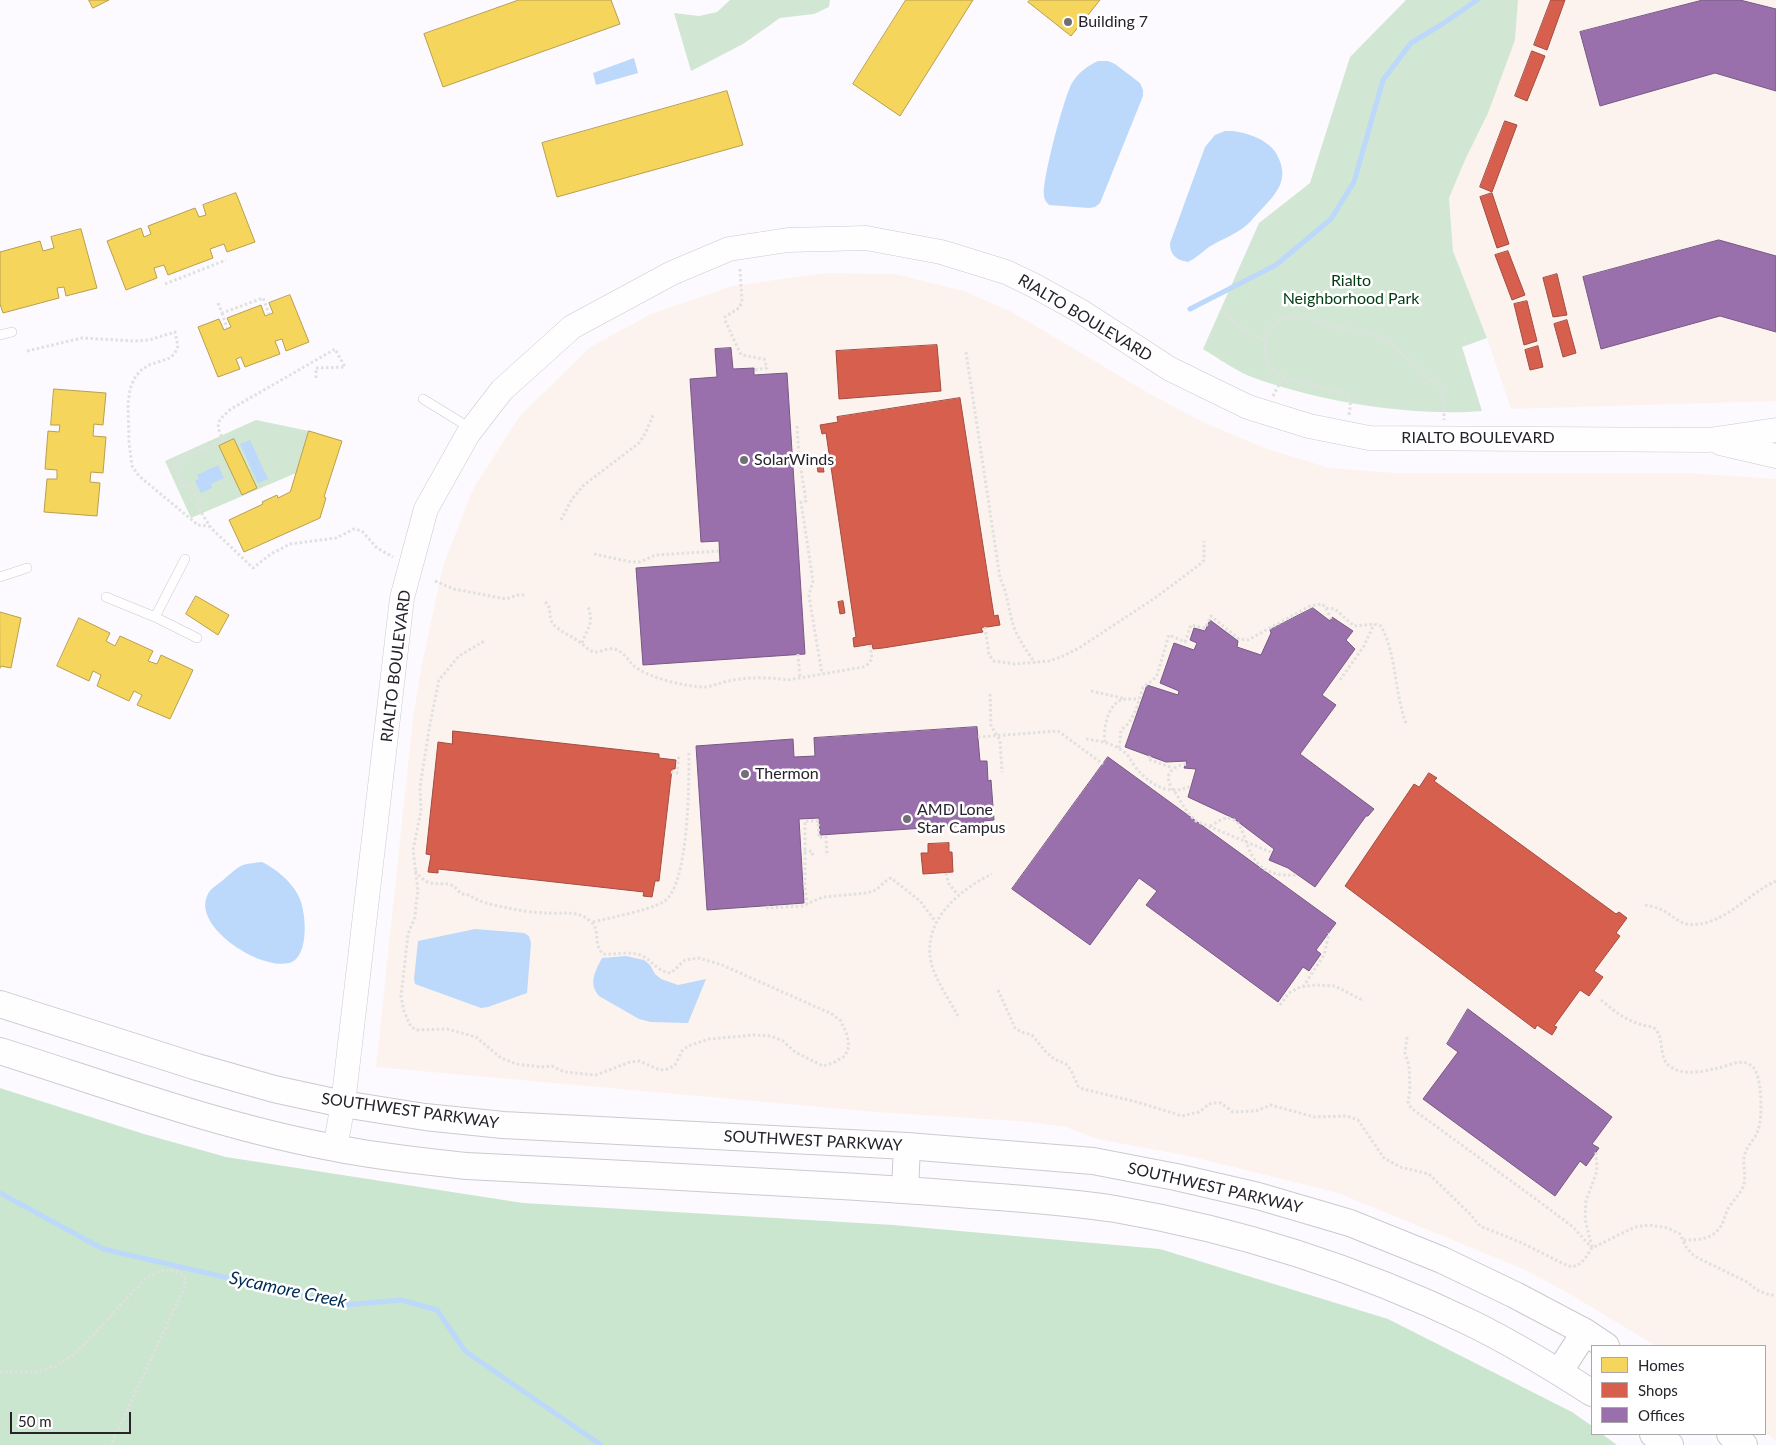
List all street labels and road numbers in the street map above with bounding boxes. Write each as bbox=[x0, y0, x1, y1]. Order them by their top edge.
street label: RIALTO BOULEVARD bbox=[1014, 270, 1156, 366]
street label: RIALTO BOULEVARD bbox=[1401, 428, 1555, 448]
street label: RIALTO BOULEVARD bbox=[377, 589, 415, 743]
street label: SOUTHWEST PARKWAY bbox=[320, 1089, 500, 1133]
street label: SOUTHWEST PARKWAY bbox=[723, 1127, 903, 1155]
street label: SOUTHWEST PARKWAY bbox=[1126, 1159, 1304, 1217]

